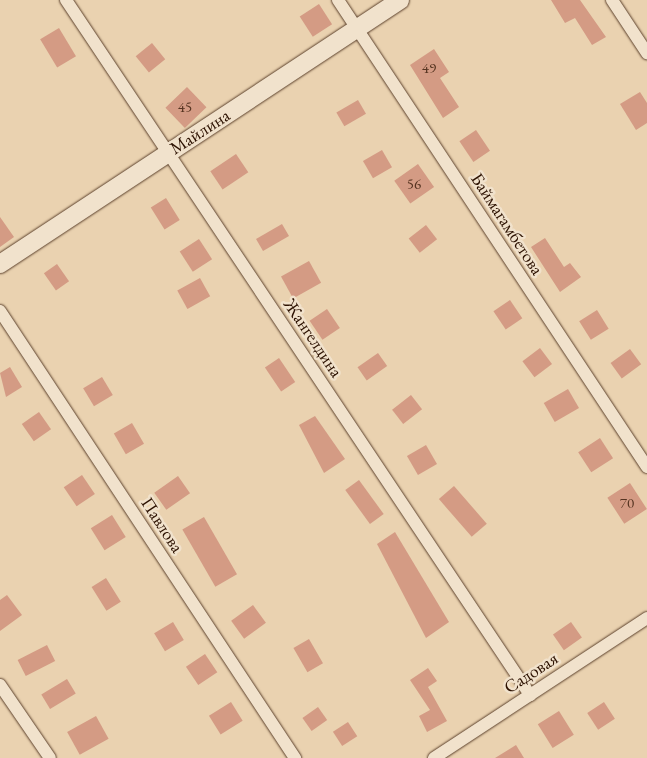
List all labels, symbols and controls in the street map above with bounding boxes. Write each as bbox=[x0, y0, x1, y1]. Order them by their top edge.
house number: 49 bbox=[422, 59, 436, 77]
house number: 45 bbox=[178, 98, 192, 116]
street label: Майлина bbox=[166, 105, 234, 159]
street label: Баймагамбетова bbox=[466, 169, 548, 279]
house number: 56 bbox=[407, 175, 421, 193]
street label: Жангелдина bbox=[279, 294, 347, 382]
street label: Павлова bbox=[136, 493, 188, 557]
house number: 70 bbox=[620, 494, 634, 512]
street label: Садовая bbox=[500, 648, 562, 698]

